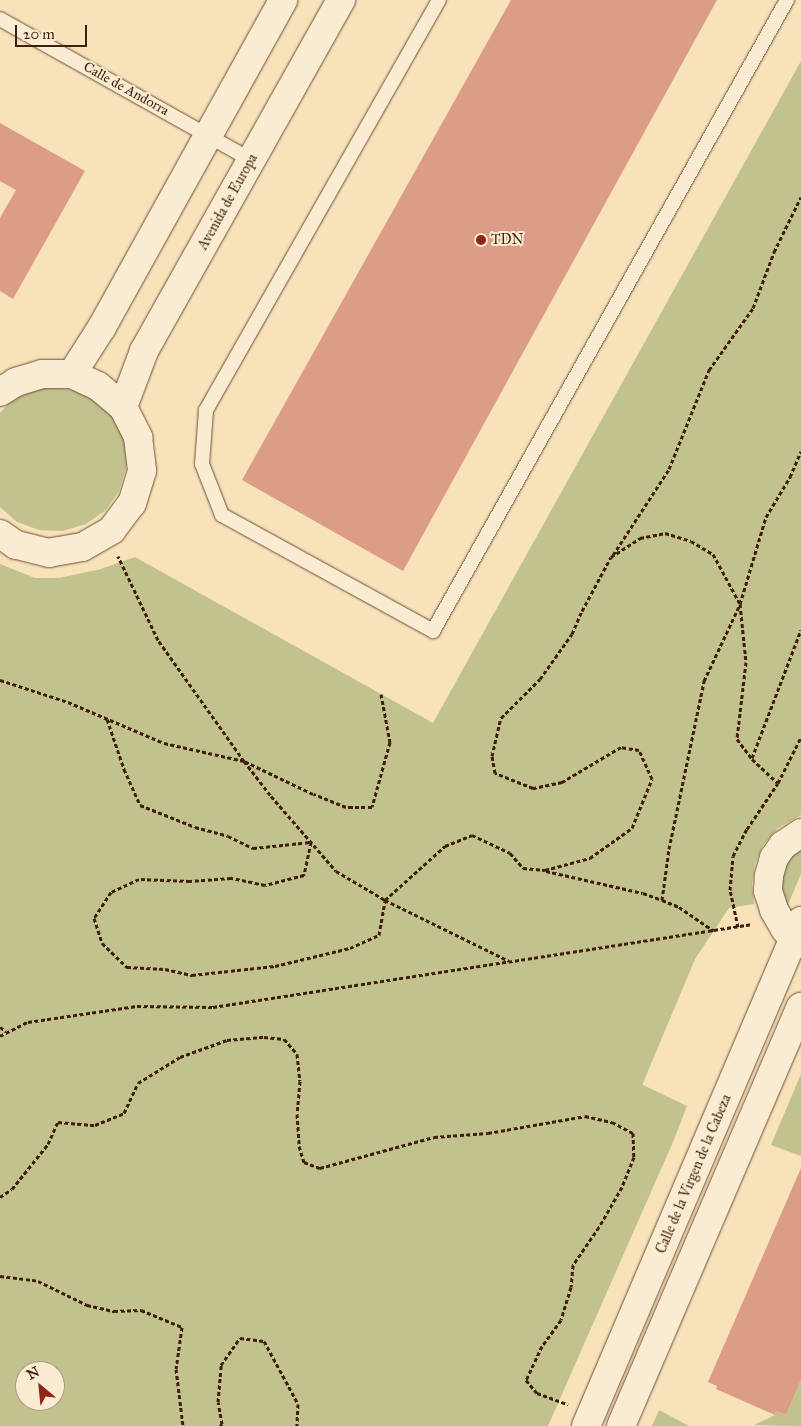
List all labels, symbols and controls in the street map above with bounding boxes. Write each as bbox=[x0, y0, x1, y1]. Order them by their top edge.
scale bar bbox=[18, 15, 90, 47]
text: 20 m bbox=[23, 25, 55, 43]
street label: Calle de Andorra bbox=[80, 59, 172, 119]
street label: Avenida de Europa bbox=[195, 151, 261, 253]
place label: TDN bbox=[491, 232, 523, 248]
marker: TDN bbox=[475, 234, 487, 246]
street label: Calle de la Virgen de la Cabeza bbox=[653, 1092, 735, 1256]
north arrow bbox=[15, 1361, 65, 1411]
text: N bbox=[24, 1363, 42, 1383]

